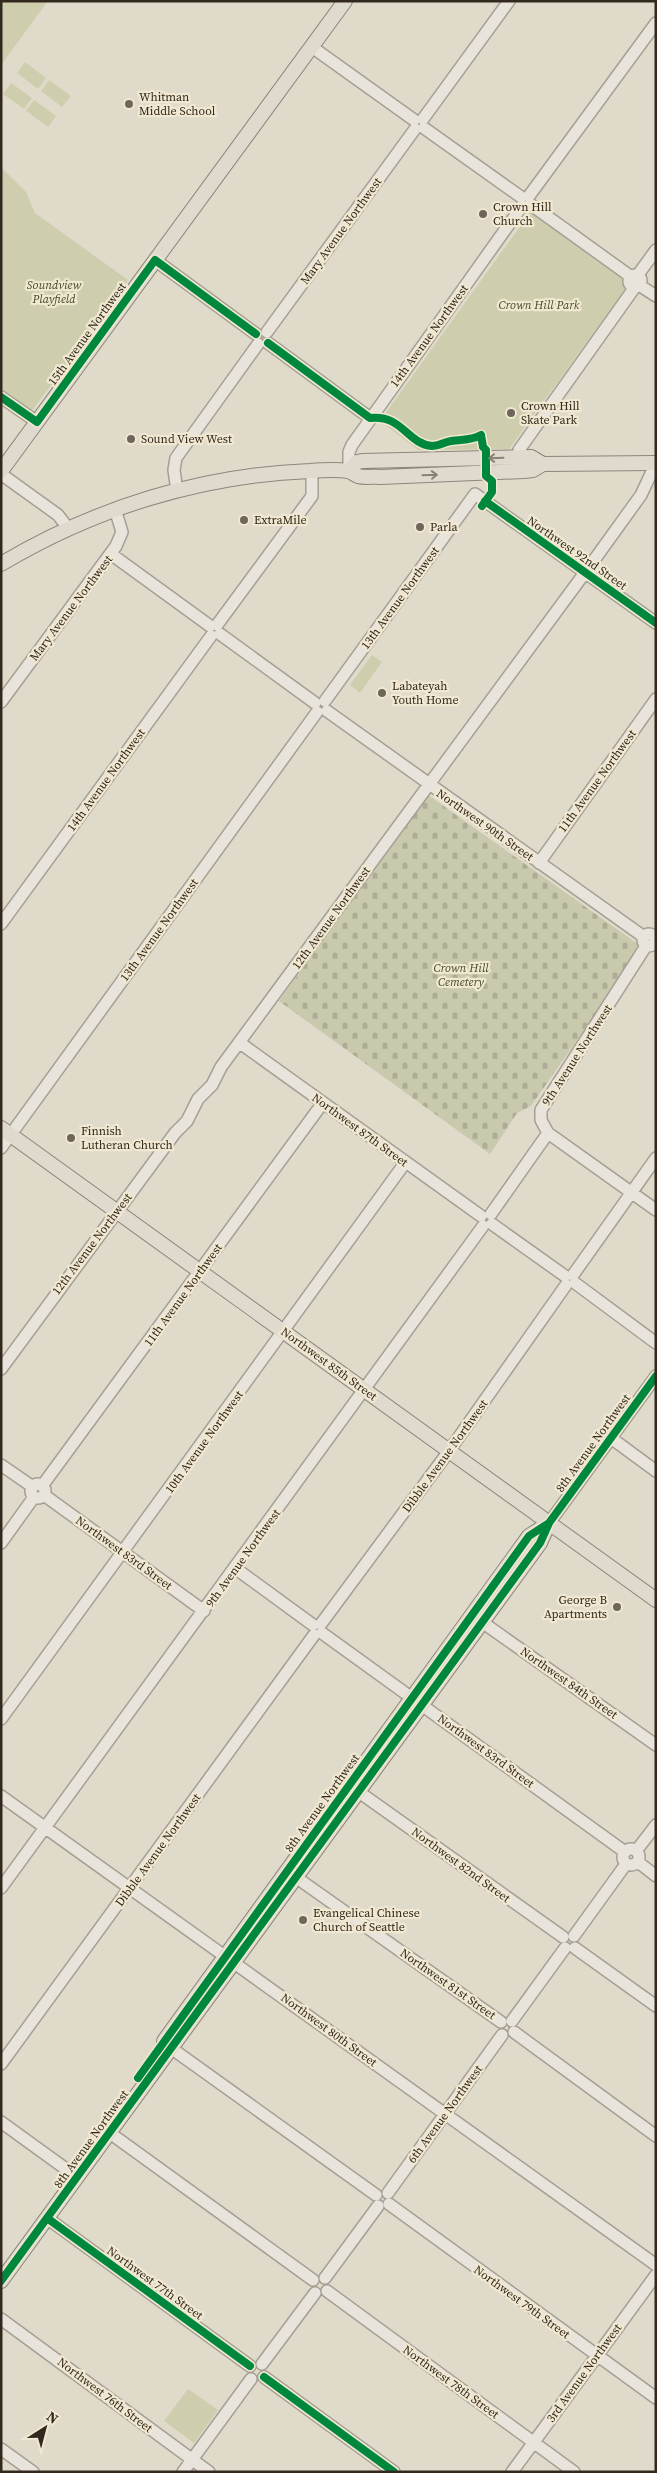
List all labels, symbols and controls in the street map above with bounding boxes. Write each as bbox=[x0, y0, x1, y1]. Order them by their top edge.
place label: Whitman Middle School bbox=[139, 89, 216, 119]
marker: Whitman Middle School bbox=[123, 98, 135, 110]
street label: Mary Avenue Northwest bbox=[297, 174, 385, 288]
place label: Crown Hill Church bbox=[493, 199, 552, 229]
marker: Crown Hill Church bbox=[477, 208, 489, 220]
park label: Soundview Playfield bbox=[27, 277, 81, 307]
street label: 15th Avenue Northwest bbox=[44, 279, 130, 389]
street label: 14th Avenue Northwest bbox=[386, 281, 472, 391]
park label: Crown Hill Park bbox=[498, 297, 580, 313]
place label: Crown Hill Skate Park bbox=[521, 398, 580, 428]
marker: Crown Hill Skate Park bbox=[505, 407, 517, 419]
place label: Sound View West bbox=[141, 431, 232, 447]
marker: Sound View West bbox=[125, 433, 137, 445]
one-way arrow bbox=[489, 453, 505, 463]
one-way arrow bbox=[421, 470, 437, 480]
place label: ExtraMile bbox=[254, 512, 307, 528]
street label: Northwest 92nd Street bbox=[524, 513, 630, 593]
marker: ExtraMile bbox=[238, 514, 250, 526]
place label: Parla bbox=[430, 519, 459, 535]
marker: Parla bbox=[414, 521, 426, 533]
street label: 13th Avenue Northwest bbox=[357, 543, 443, 653]
street label: Mary Avenue Northwest bbox=[26, 552, 116, 664]
place label: Labateyah Youth Home bbox=[392, 678, 459, 708]
marker: Labateyah Youth Home bbox=[376, 687, 388, 699]
street label: 14th Avenue Northwest bbox=[63, 725, 149, 835]
street label: 11th Avenue Northwest bbox=[554, 726, 640, 836]
street label: Northwest 90th Street bbox=[433, 785, 537, 865]
street label: 12th Avenue Northwest bbox=[288, 863, 374, 973]
street label: 13th Avenue Northwest bbox=[116, 875, 202, 985]
park label: Crown Hill Cemetery bbox=[433, 960, 489, 990]
street label: 9th Avenue Northwest bbox=[538, 1001, 616, 1109]
street label: Northwest 87th Street bbox=[309, 1090, 411, 1170]
place label: Finnish Lutheran Church bbox=[81, 1123, 173, 1153]
marker: Finnish Lutheran Church bbox=[65, 1132, 77, 1144]
street label: 12th Avenue Northwest bbox=[48, 1190, 136, 1298]
street label: 11th Avenue Northwest bbox=[140, 1240, 226, 1350]
street label: Northwest 85th Street bbox=[278, 1324, 380, 1404]
street label: 10th Avenue Northwest bbox=[161, 1387, 247, 1497]
street label: 8th Avenue Northwest bbox=[552, 1391, 634, 1495]
street label: Dibble Avenue Northwest bbox=[399, 1396, 491, 1516]
street label: 9th Avenue Northwest bbox=[202, 1506, 284, 1610]
street label: Northwest 83rd Street bbox=[72, 1512, 176, 1594]
place label: George B Apartments bbox=[544, 1592, 607, 1622]
marker: George B Apartments bbox=[611, 1601, 623, 1613]
street label: Northwest 84th Street bbox=[517, 1643, 621, 1723]
street label: Northwest 83rd Street bbox=[434, 1710, 538, 1792]
street label: 8th Avenue Northwest bbox=[281, 1751, 363, 1855]
street label: Dibble Avenue Northwest bbox=[112, 1790, 204, 1910]
street label: Northwest 82nd Street bbox=[408, 1824, 514, 1906]
place label: Evangelical Chinese Church of Seattle bbox=[313, 1905, 420, 1935]
marker: Evangelical Chinese Church of Seattle bbox=[297, 1914, 309, 1926]
street label: Northwest 81st Street bbox=[397, 1945, 499, 2023]
street label: Northwest 80th Street bbox=[278, 1990, 380, 2070]
street label: 6th Avenue Northwest bbox=[404, 2062, 486, 2166]
street label: 8th Avenue Northwest bbox=[50, 2087, 132, 2191]
street label: Northwest 77th Street bbox=[104, 2243, 206, 2323]
street label: Northwest 79th Street bbox=[471, 2262, 573, 2342]
street label: 3rd Avenue Northwest bbox=[543, 2320, 625, 2426]
street label: Northwest 78th Street bbox=[400, 2342, 502, 2422]
street label: Northwest 76th Street bbox=[54, 2354, 156, 2436]
north arrow bbox=[20, 2403, 70, 2453]
text: N bbox=[43, 2406, 63, 2429]

